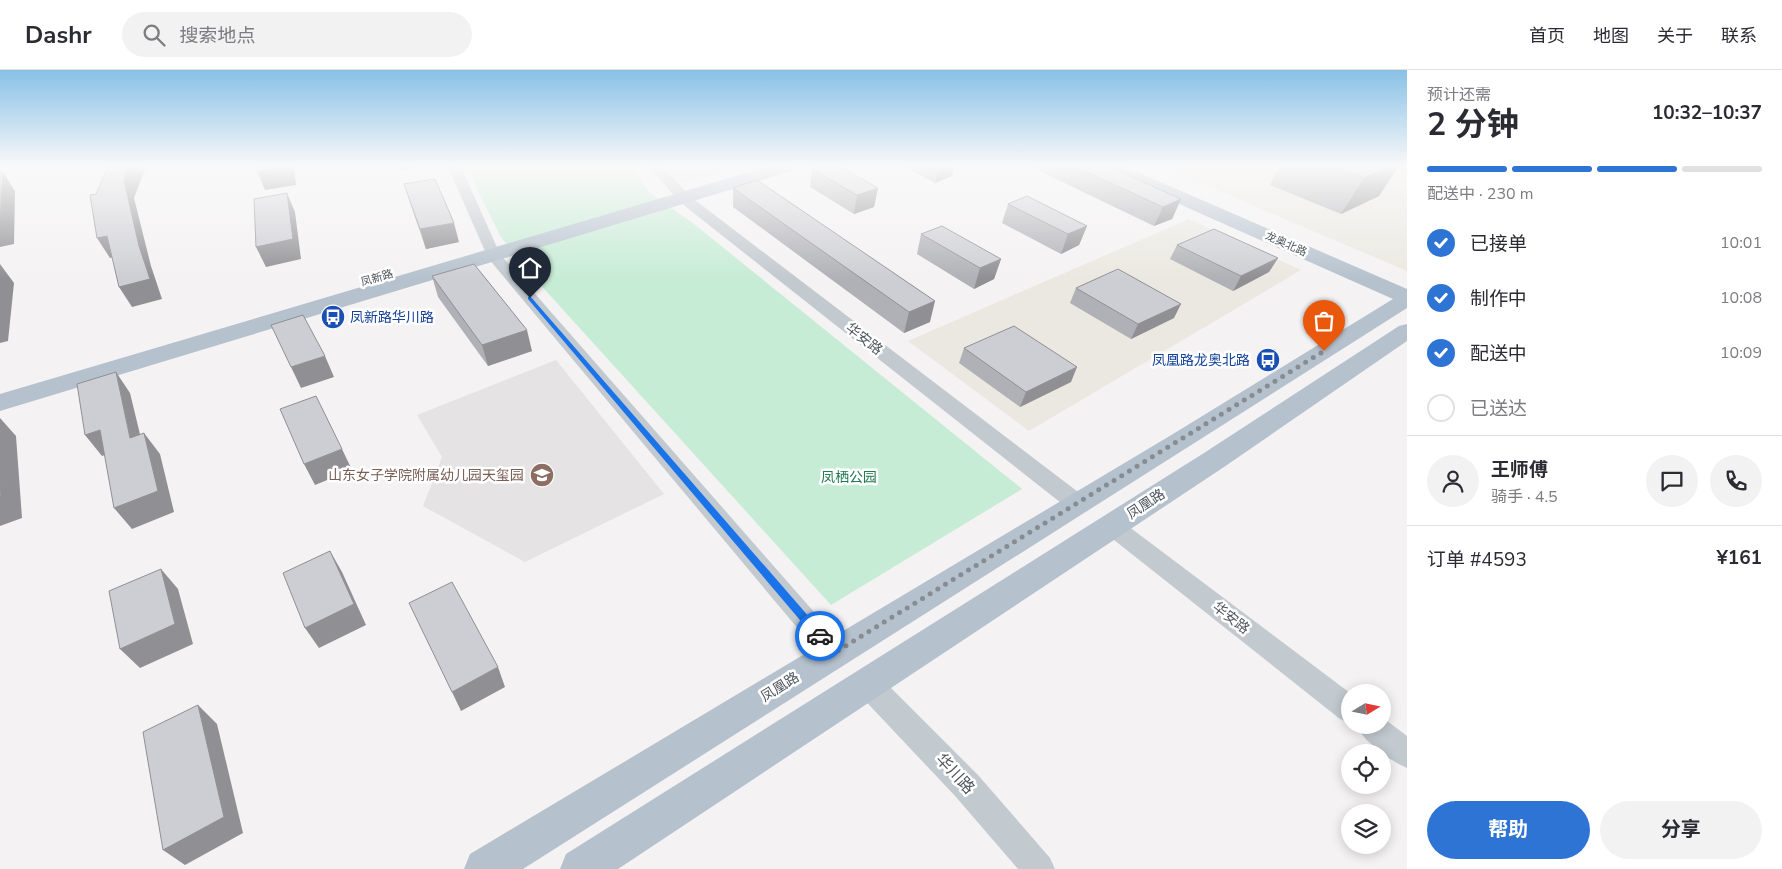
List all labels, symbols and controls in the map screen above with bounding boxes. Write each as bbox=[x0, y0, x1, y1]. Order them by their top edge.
search box bbox=[122, 12, 472, 57]
text: Dashr bbox=[25, 19, 92, 51]
icon: search bbox=[140, 21, 168, 49]
text: 搜索地点 bbox=[180, 23, 256, 49]
text: 首页 bbox=[1529, 24, 1565, 48]
text: 地图 bbox=[1593, 24, 1629, 48]
text: 关于 bbox=[1657, 24, 1693, 48]
text: 联系 bbox=[1721, 24, 1757, 48]
text: 预计还需 bbox=[1427, 84, 1491, 106]
text: 10:32–10:37 bbox=[1652, 100, 1762, 126]
text: 2 分钟 bbox=[1427, 103, 1519, 146]
text: 配送中 · 230 m bbox=[1427, 183, 1533, 205]
street label: 龙奥北路 bbox=[1263, 228, 1309, 260]
icon: check bbox=[1427, 229, 1455, 257]
text: 已接单 bbox=[1470, 231, 1527, 257]
text: 10:01 bbox=[1720, 232, 1762, 254]
pin bbox=[509, 247, 551, 298]
icon: home bbox=[516, 254, 544, 282]
street label: 凤新路 bbox=[359, 266, 395, 290]
icon: check bbox=[1427, 284, 1455, 312]
text: 制作中 bbox=[1470, 286, 1527, 312]
text: 10:08 bbox=[1720, 287, 1762, 309]
pin bbox=[1303, 300, 1345, 351]
bus stop icon: 凤新路华川路 bbox=[320, 304, 346, 330]
icon: bag bbox=[1310, 307, 1338, 335]
place label: 凤新路华川路 bbox=[350, 308, 434, 327]
street label: 华安路 bbox=[842, 319, 886, 359]
icon: check bbox=[1427, 339, 1455, 367]
text: 配送中 bbox=[1470, 341, 1527, 367]
text: 10:09 bbox=[1720, 342, 1762, 364]
bus stop icon: 凤凰路龙奥北路 bbox=[1255, 347, 1281, 373]
place label: 凤凰路龙奥北路 bbox=[1152, 351, 1250, 370]
text: 已送达 bbox=[1470, 396, 1527, 422]
button: person bbox=[1427, 455, 1479, 507]
button: chat bbox=[1646, 455, 1698, 507]
button: phone bbox=[1710, 455, 1762, 507]
text: 王师傅 bbox=[1491, 457, 1548, 483]
school or university icon: 山东女子学院附属幼儿园天玺园 bbox=[529, 462, 555, 488]
place label: 山东女子学院附属幼儿园天玺园 bbox=[328, 466, 524, 485]
park label: 凤栖公园 bbox=[821, 468, 877, 487]
street label: 凤凰路 bbox=[1123, 485, 1169, 523]
text: 骑手 · 4.5 bbox=[1491, 486, 1558, 508]
text: ¥161 bbox=[1716, 545, 1762, 571]
text: 订单 #4593 bbox=[1427, 547, 1527, 573]
street label: 华安路 bbox=[1209, 598, 1253, 638]
courier bbox=[795, 611, 845, 661]
icon: car bbox=[806, 622, 834, 650]
street label: 凤凰路 bbox=[757, 668, 803, 706]
north arrow bbox=[1341, 684, 1391, 734]
map controls bbox=[1341, 684, 1391, 854]
button: locate bbox=[1341, 744, 1391, 794]
street label: 华川路 bbox=[931, 749, 979, 799]
button: 帮助 bbox=[1427, 801, 1590, 859]
button: 分享 bbox=[1600, 801, 1762, 859]
button: layers bbox=[1341, 804, 1391, 854]

